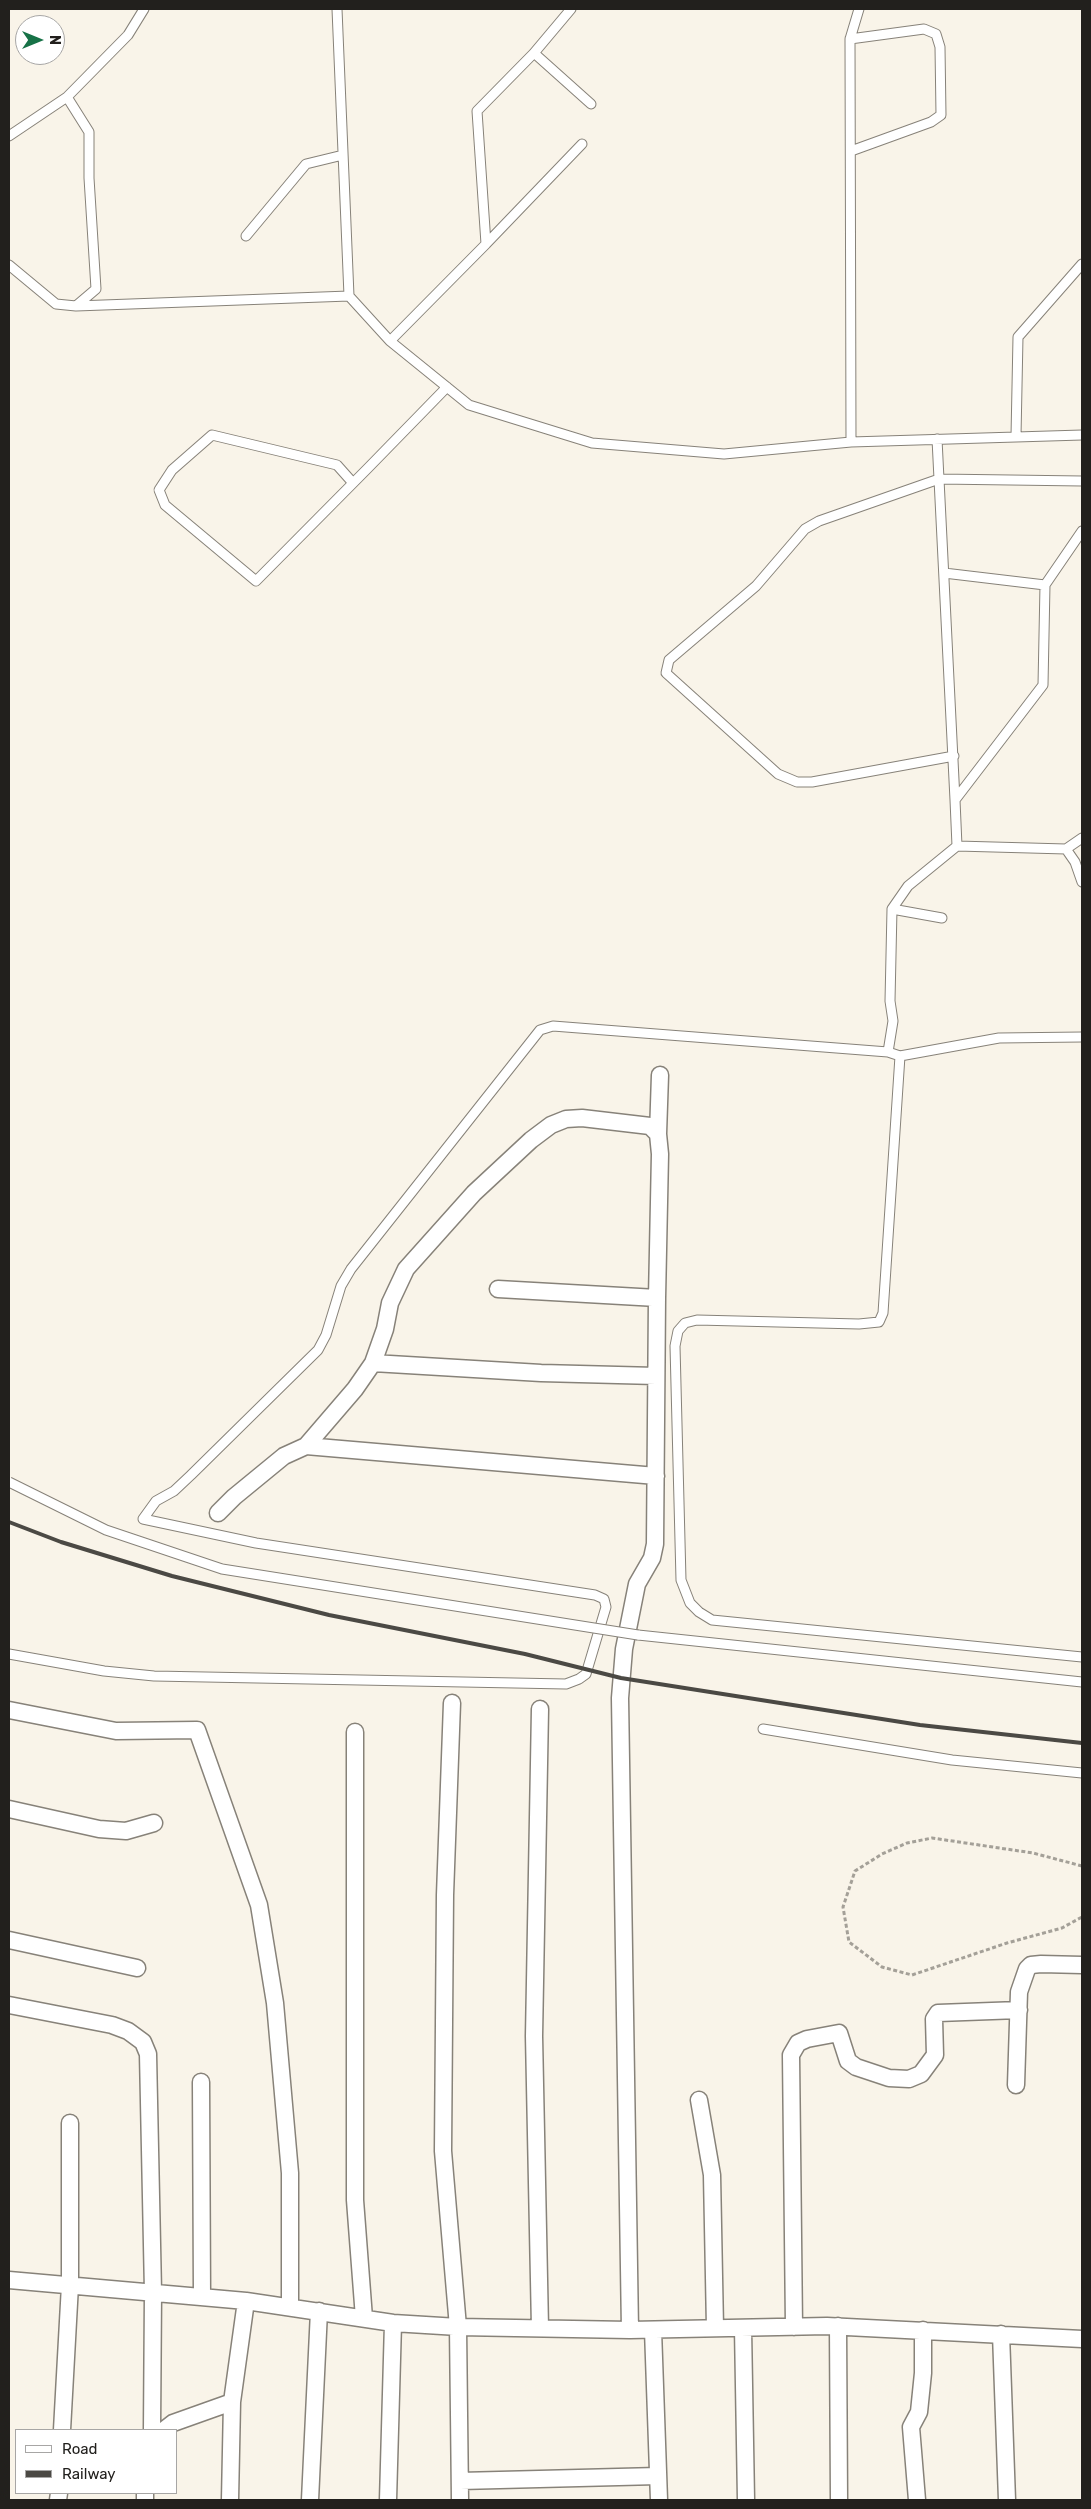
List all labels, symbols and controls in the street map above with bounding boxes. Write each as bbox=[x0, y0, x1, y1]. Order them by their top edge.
north arrow bbox=[15, 15, 65, 65]
text: N bbox=[46, 35, 63, 45]
legend bbox=[15, 2429, 178, 2494]
text: Road bbox=[62, 2440, 98, 2458]
text: Railway bbox=[62, 2465, 116, 2483]

